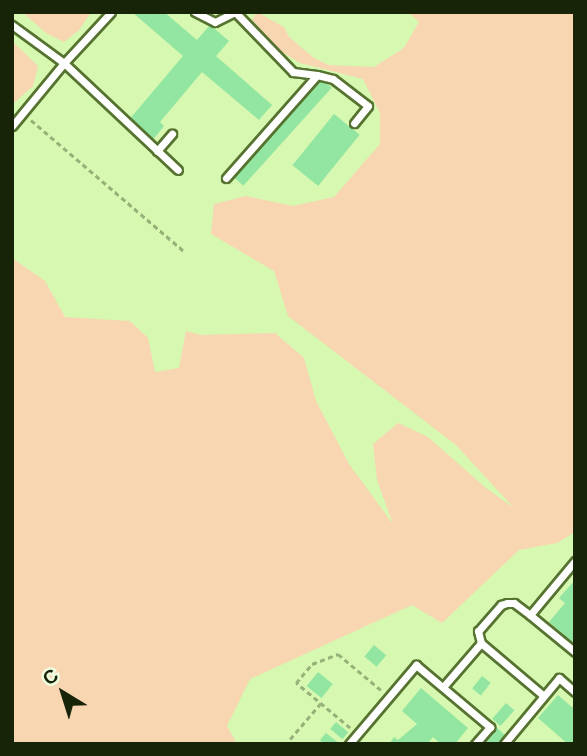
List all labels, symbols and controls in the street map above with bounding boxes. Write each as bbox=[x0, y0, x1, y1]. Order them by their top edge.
north arrow bbox=[28, 658, 98, 728]
text: С bbox=[37, 663, 62, 689]

